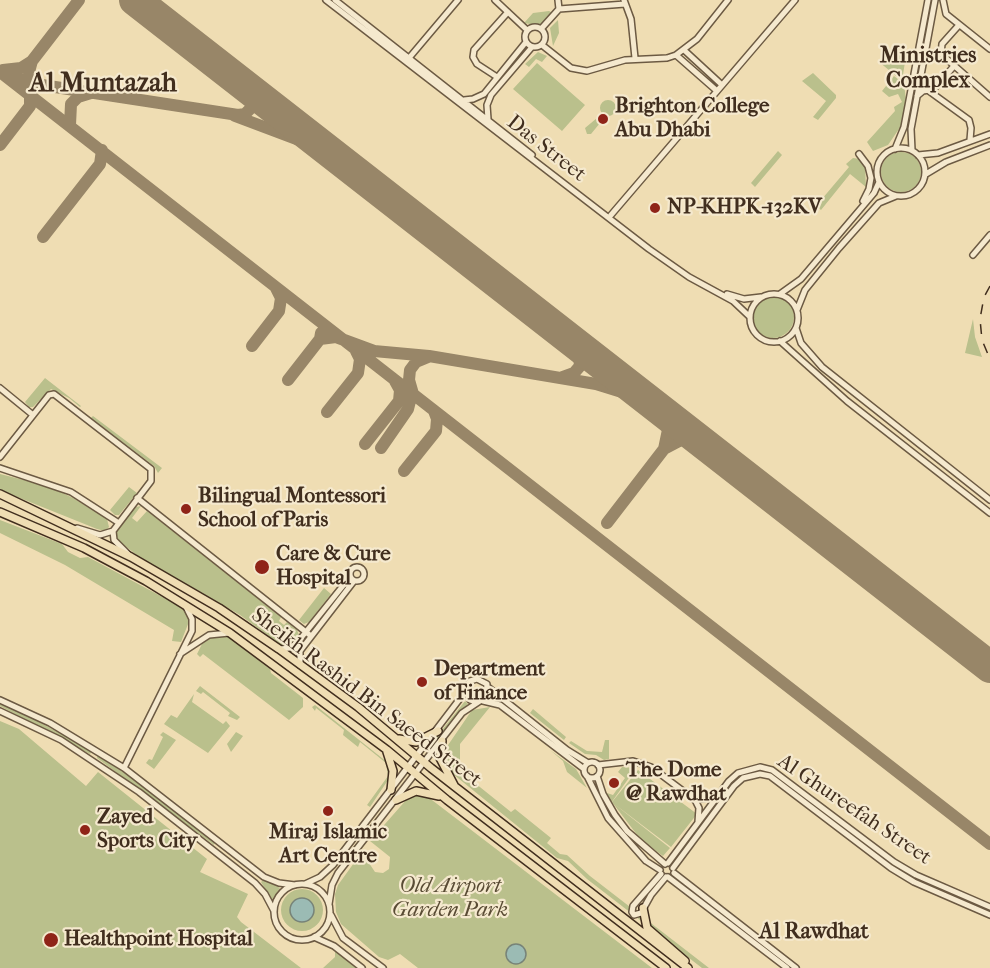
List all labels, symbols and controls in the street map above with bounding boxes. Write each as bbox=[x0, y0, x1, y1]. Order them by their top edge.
district label: Ministries Complex bbox=[880, 44, 976, 96]
district label: Al Muntazah bbox=[29, 68, 177, 100]
place label: Brighton College Abu Dhabi bbox=[615, 94, 769, 144]
street label: Das Street bbox=[501, 110, 591, 188]
marker: Brighton College Abu Dhabi bbox=[596, 112, 610, 126]
place label: NP-KHPK-132KV bbox=[667, 195, 822, 221]
marker: NP-KHPK-132KV bbox=[648, 201, 662, 215]
place label: Bilingual Montessori School of Paris bbox=[198, 484, 386, 534]
marker: Bilingual Montessori School of Paris bbox=[179, 502, 193, 516]
place label: Care & Cure Hospital bbox=[276, 542, 391, 592]
marker: Care & Cure Hospital bbox=[253, 558, 271, 576]
street label: Sheikh Rashid Bin Saeed Street bbox=[246, 603, 486, 793]
place label: Department of Finance bbox=[434, 657, 545, 707]
marker: Department of Finance bbox=[415, 675, 429, 689]
street label: Al Ghureefah Street bbox=[772, 749, 936, 871]
place label: The Dome @ Rawdhat bbox=[626, 758, 726, 808]
marker: The Dome @ Rawdhat bbox=[607, 776, 621, 790]
marker: Miraj Islamic Art Centre bbox=[321, 804, 335, 818]
place label: Zayed Sports City bbox=[97, 805, 197, 855]
place label: Miraj Islamic Art Centre bbox=[269, 820, 387, 870]
marker: Zayed Sports City bbox=[78, 823, 92, 837]
park label: Old Airport Garden Park bbox=[392, 874, 508, 924]
district label: Al Rawdhat bbox=[759, 920, 869, 946]
place label: Healthpoint Hospital bbox=[64, 927, 253, 953]
marker: Healthpoint Hospital bbox=[42, 931, 60, 949]

